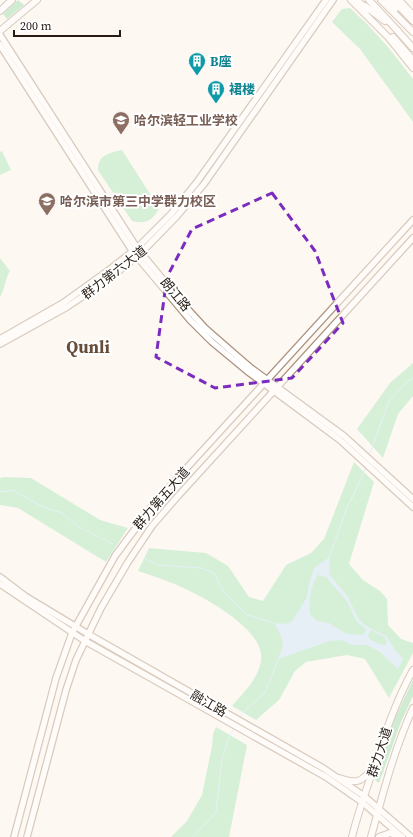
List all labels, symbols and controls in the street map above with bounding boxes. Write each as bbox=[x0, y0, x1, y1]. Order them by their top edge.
scale bar bbox=[14, 12, 120, 38]
text: 200 m bbox=[20, 18, 52, 34]
building icon: B座 bbox=[187, 51, 207, 76]
place label: B座 bbox=[210, 53, 231, 70]
building icon: 裙楼 bbox=[206, 79, 226, 104]
place label: 裙楼 bbox=[229, 81, 255, 98]
school or university icon: 哈尔滨轻工业学校 bbox=[111, 110, 131, 135]
place label: 哈尔滨轻工业学校 bbox=[134, 112, 238, 129]
school or university icon: 哈尔滨市第三中学群力校区 bbox=[37, 191, 57, 216]
place label: 哈尔滨市第三中学群力校区 bbox=[60, 193, 216, 210]
street label: 群力第六大道 bbox=[78, 242, 150, 303]
street label: 朗江路 bbox=[157, 274, 195, 315]
district label: Qunli bbox=[66, 335, 110, 359]
street label: 群力第五大道 bbox=[129, 463, 193, 533]
street label: 融江路 bbox=[188, 686, 230, 721]
street label: 群力大道 bbox=[363, 725, 396, 780]

